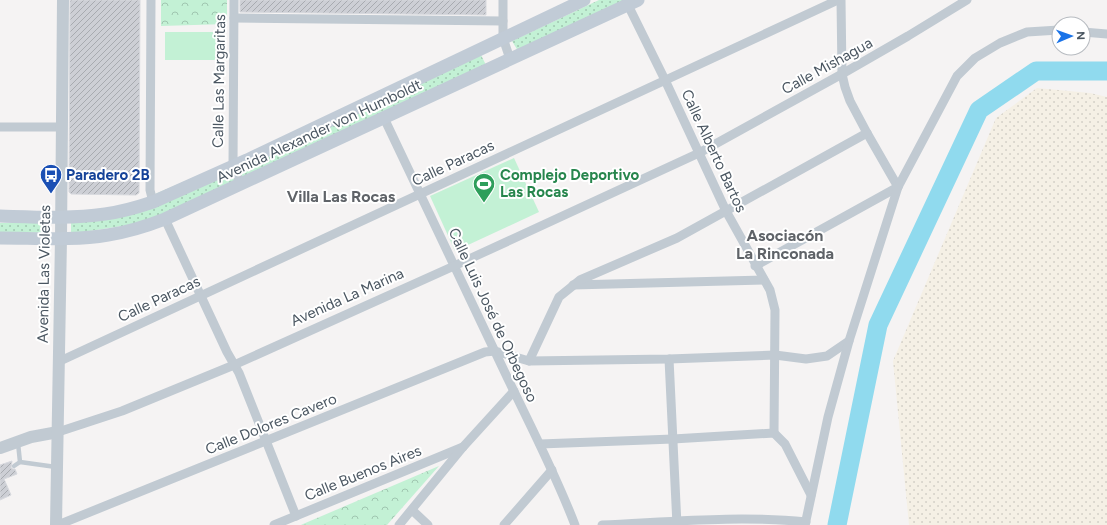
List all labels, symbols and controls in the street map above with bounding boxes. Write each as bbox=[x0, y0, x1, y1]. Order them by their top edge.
street label: Calle Las Margaritas bbox=[209, 14, 229, 148]
north arrow bbox=[1051, 16, 1091, 56]
text: N bbox=[1074, 31, 1087, 40]
street label: Calle Mishagua bbox=[778, 34, 876, 98]
street label: Avenida Alexander von Humboldt bbox=[214, 75, 425, 187]
street label: Calle Alberto Bartos bbox=[678, 87, 750, 215]
street label: Calle Paracas bbox=[409, 136, 497, 190]
bus stop icon: Paradero 2B bbox=[38, 162, 64, 195]
place label: Paradero 2B bbox=[66, 166, 150, 184]
place label: Complejo Deportivo Las Rocas bbox=[500, 166, 640, 201]
sports icon: Complejo Deportivo Las Rocas bbox=[471, 171, 497, 204]
district label: Villa Las Rocas bbox=[287, 187, 396, 206]
street label: Avenida Las Violetas bbox=[34, 205, 54, 343]
street label: Calle Luis José de Orbegoso bbox=[445, 225, 541, 405]
district label: Asociacón La Rinconada bbox=[736, 226, 834, 263]
street label: Avenida La Marina bbox=[288, 264, 406, 330]
street label: Calle Paracas bbox=[115, 272, 203, 326]
street label: Calle Dolores Cavero bbox=[203, 389, 339, 459]
street label: Calle Buenos Aires bbox=[302, 441, 424, 505]

